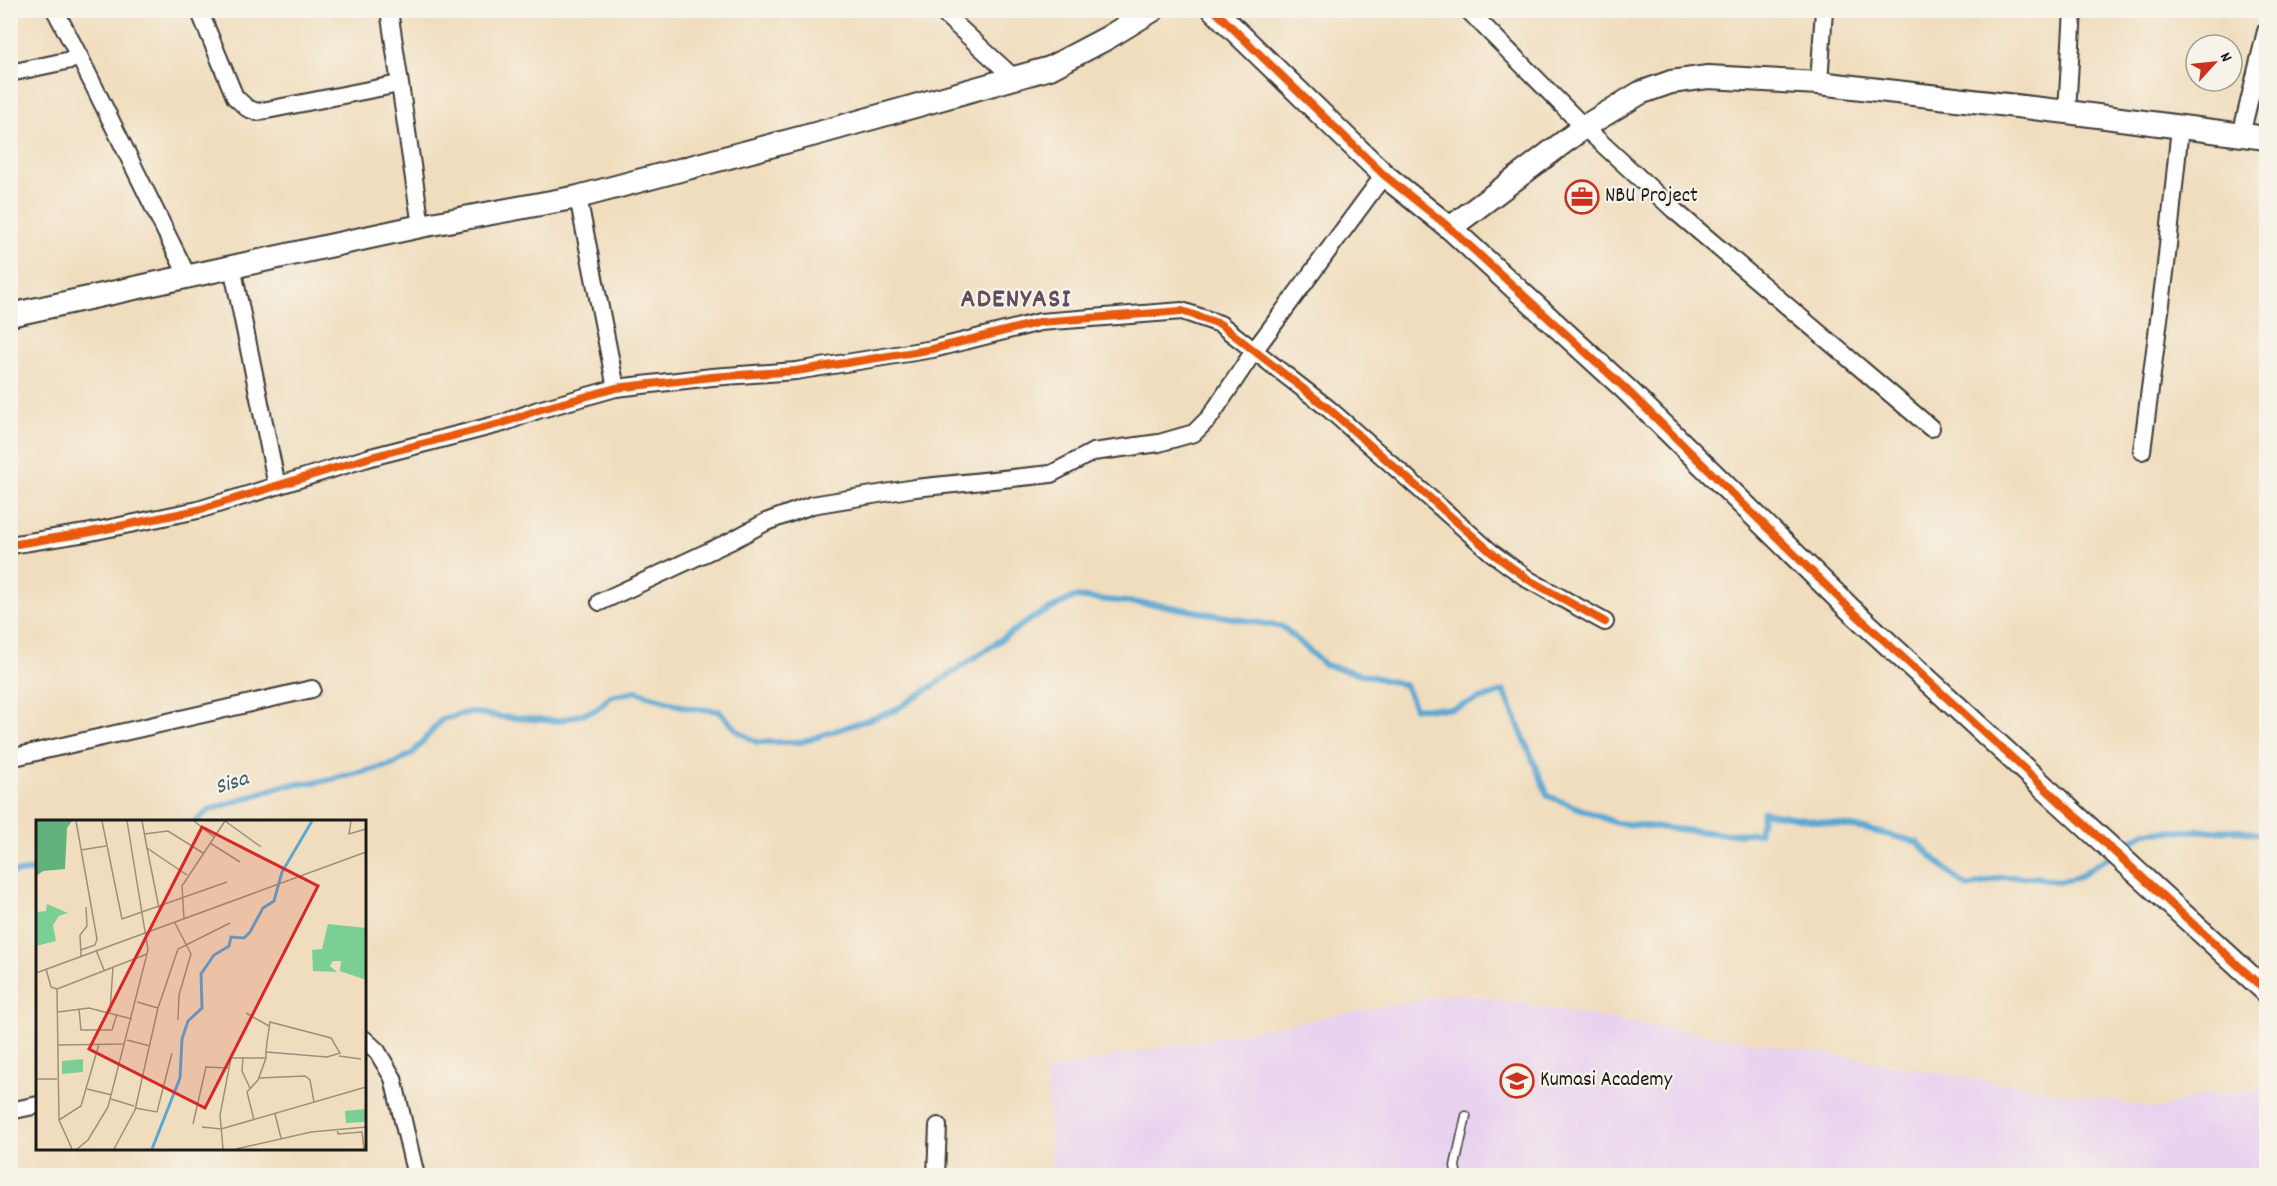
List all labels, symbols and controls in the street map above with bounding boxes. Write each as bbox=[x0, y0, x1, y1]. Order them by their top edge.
north arrow bbox=[2184, 33, 2244, 93]
text: N bbox=[2213, 49, 2237, 66]
office icon: NBU Project bbox=[1564, 179, 1600, 215]
place label: NBU Project bbox=[1605, 182, 1698, 212]
district label: ADENYASI bbox=[960, 281, 1072, 320]
water label: Sisa bbox=[211, 764, 254, 804]
inset map bbox=[36, 820, 366, 1150]
school or university icon: Kumasi Academy bbox=[1499, 1063, 1535, 1099]
place label: Kumasi Academy bbox=[1540, 1066, 1673, 1096]

